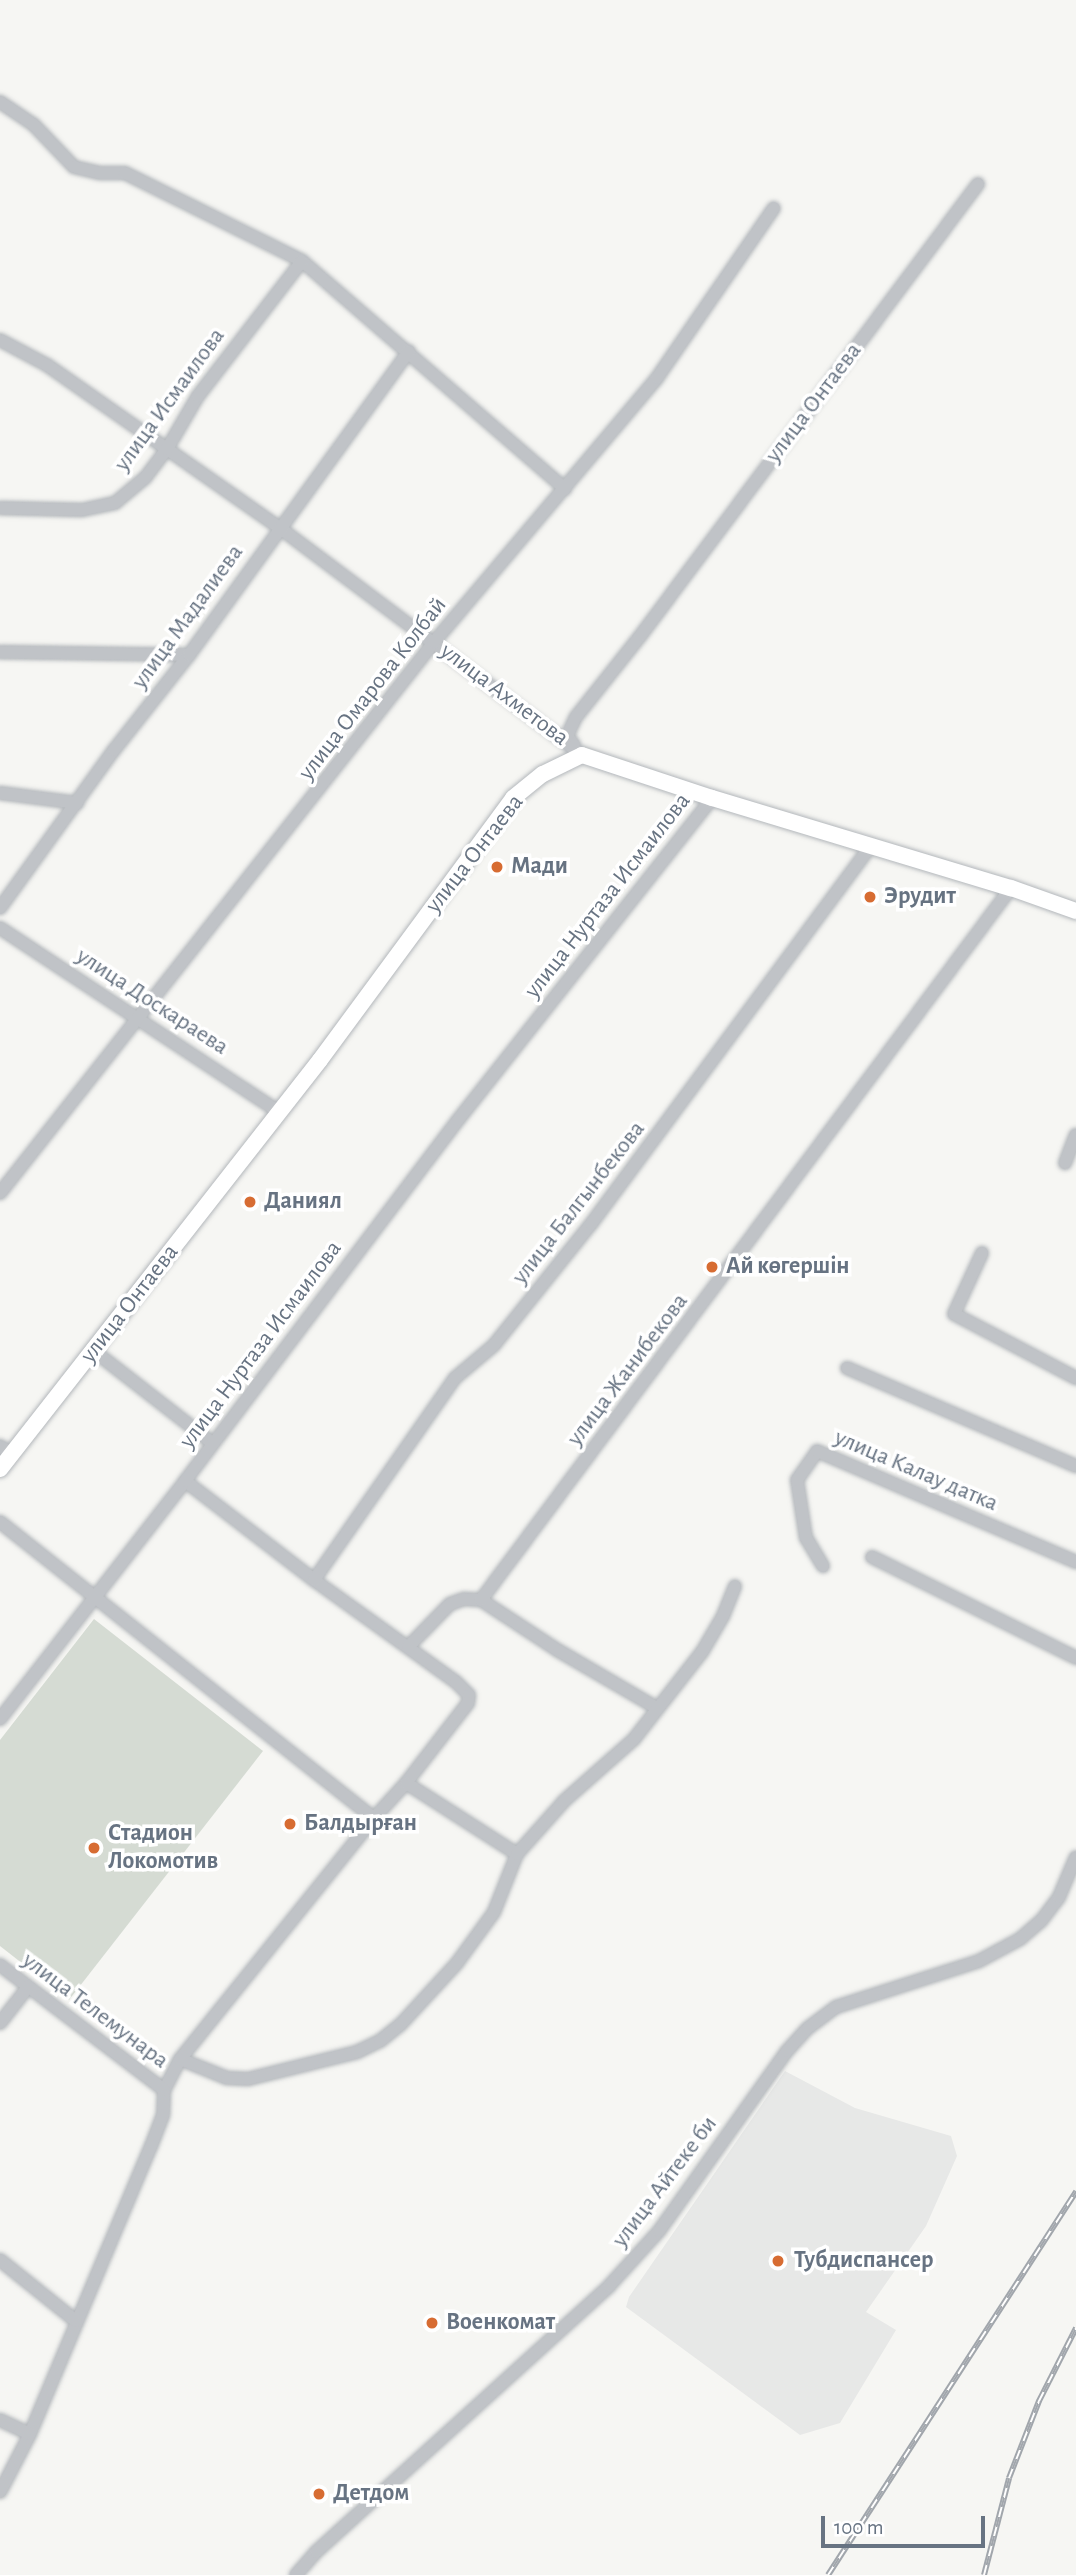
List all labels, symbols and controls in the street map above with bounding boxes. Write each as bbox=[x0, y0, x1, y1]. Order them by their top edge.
street label: улица Исмаилова bbox=[108, 323, 232, 477]
street label: улица Онтаева bbox=[760, 337, 868, 469]
street label: улица Мадалиева bbox=[126, 539, 250, 695]
street label: улица Омарова Колбай bbox=[293, 592, 453, 786]
street label: улица Ахметова bbox=[434, 637, 574, 753]
street label: улица Нуртаза Исмаилова bbox=[519, 788, 697, 1004]
street label: улица Онтаева bbox=[420, 789, 530, 919]
place label: Мади bbox=[511, 853, 568, 881]
marker: Мади bbox=[489, 859, 505, 875]
place label: Эрудит bbox=[884, 883, 956, 911]
marker: Эрудит bbox=[862, 889, 878, 905]
street label: улица Доскараева bbox=[71, 942, 233, 1062]
street label: улица Балгынбекова bbox=[506, 1116, 652, 1290]
place label: Даниял bbox=[264, 1188, 342, 1216]
marker: Даниял bbox=[242, 1194, 258, 1210]
street label: улица Нуртаза Исмаилова bbox=[173, 1235, 349, 1455]
street label: улица Онтаева bbox=[75, 1239, 185, 1369]
place label: Ай көгершін bbox=[726, 1253, 850, 1281]
marker: Ай көгершін bbox=[704, 1259, 720, 1275]
street label: улица Жанибекова bbox=[561, 1288, 695, 1452]
street label: улица Калау датка bbox=[830, 1424, 1002, 1518]
place label: Балдырған bbox=[304, 1810, 417, 1838]
marker: Балдырған bbox=[282, 1816, 298, 1832]
place label: Стадион Локомотив bbox=[108, 1820, 218, 1876]
marker: Стадион Локомотив bbox=[86, 1840, 102, 1856]
street label: улица Телемунара bbox=[16, 1947, 174, 2075]
street label: улица Айтеке би bbox=[606, 2111, 724, 2253]
place label: Тубдиспансер bbox=[794, 2247, 934, 2275]
marker: Тубдиспансер bbox=[768, 2251, 788, 2271]
place label: Военкомат bbox=[446, 2309, 555, 2337]
marker: Военкомат bbox=[424, 2315, 440, 2331]
place label: Детдом bbox=[333, 2480, 409, 2508]
marker: Детдом bbox=[311, 2486, 327, 2502]
scale bar bbox=[824, 2502, 988, 2546]
text: 100 m bbox=[834, 2517, 884, 2538]

